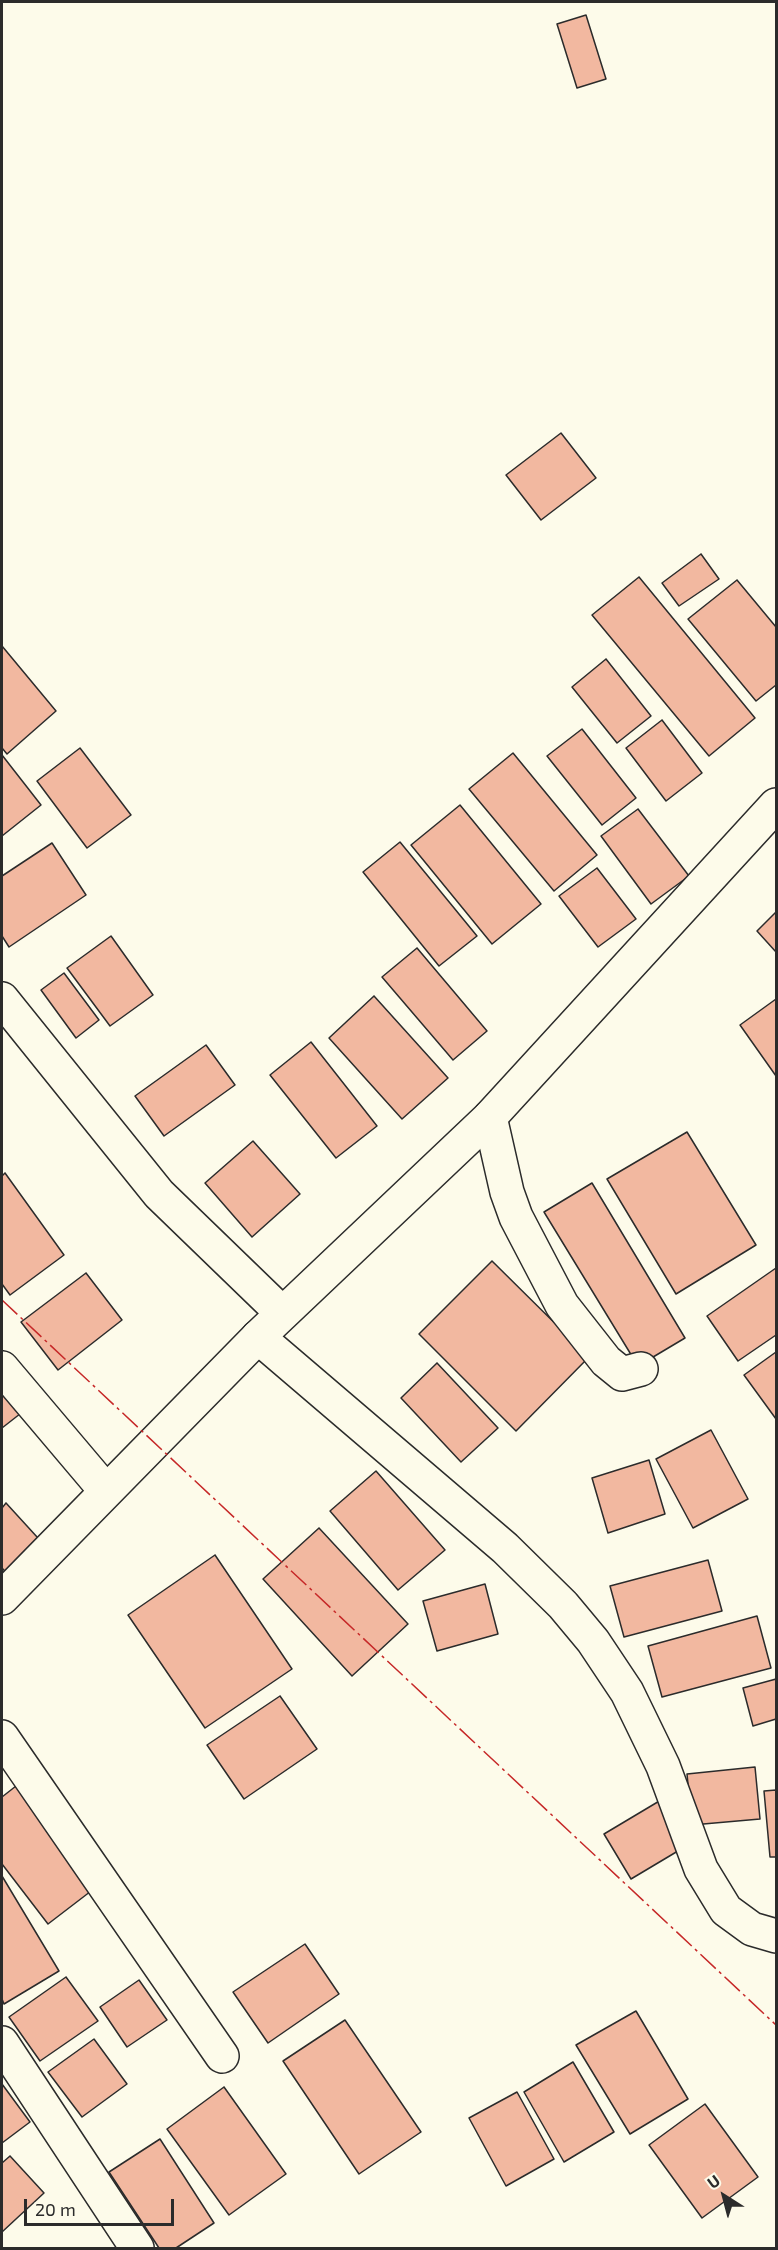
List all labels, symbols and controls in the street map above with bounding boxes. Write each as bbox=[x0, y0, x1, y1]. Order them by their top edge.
north arrow bbox=[694, 2166, 754, 2226]
text: U bbox=[703, 2170, 723, 2192]
scale bar bbox=[27, 2187, 177, 2225]
text: 20 m bbox=[35, 2198, 76, 2220]

